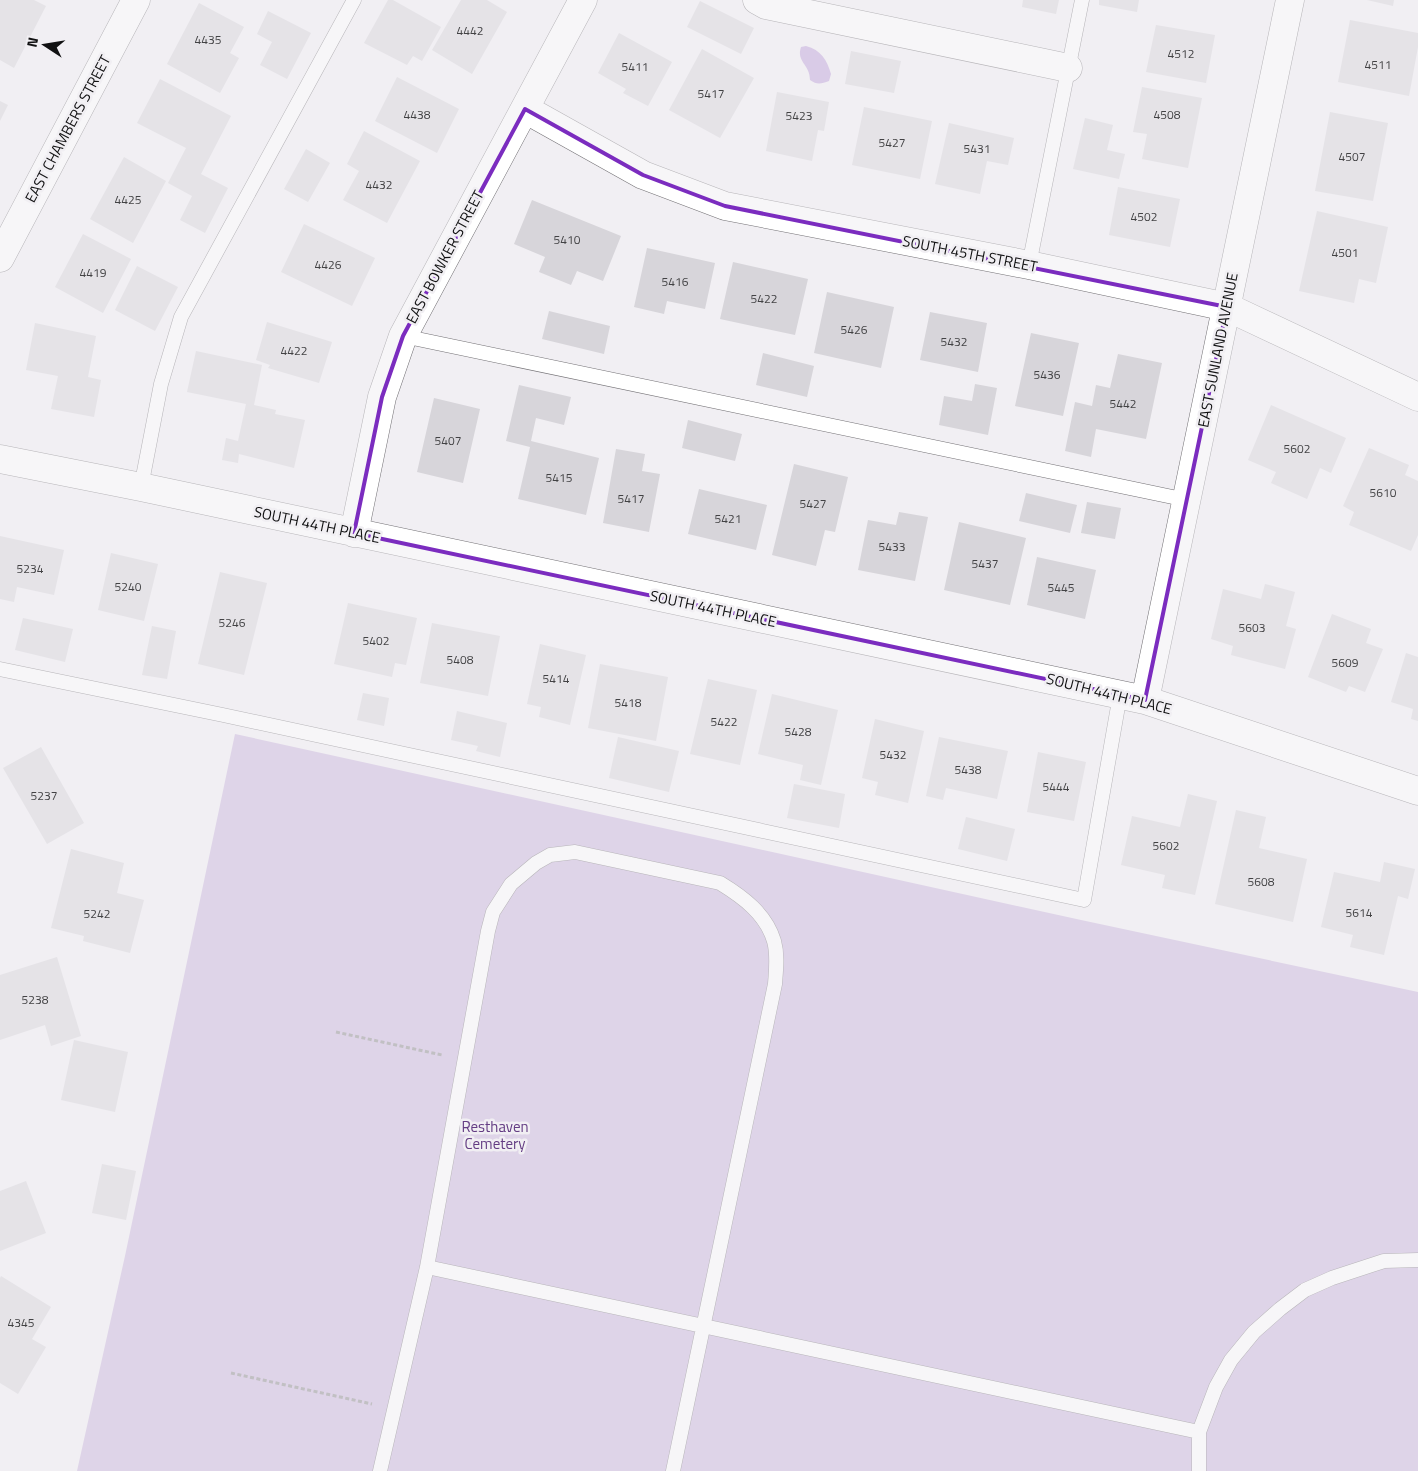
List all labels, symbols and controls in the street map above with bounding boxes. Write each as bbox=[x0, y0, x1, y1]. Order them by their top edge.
north arrow bbox=[20, 20, 70, 70]
house number: 4442 bbox=[457, 21, 483, 40]
house number: 4435 bbox=[195, 30, 222, 49]
text: N bbox=[21, 35, 43, 49]
house number: 4512 bbox=[1168, 44, 1194, 63]
street label: EAST CHAMBERS STREET bbox=[19, 51, 116, 207]
house number: 4511 bbox=[1365, 55, 1391, 74]
house number: 5411 bbox=[622, 57, 648, 76]
house number: 5417 bbox=[698, 84, 724, 103]
house number: 4438 bbox=[404, 105, 431, 124]
house number: 4508 bbox=[1154, 105, 1181, 124]
house number: 5423 bbox=[786, 106, 812, 125]
house number: 5427 bbox=[879, 133, 905, 152]
house number: 5431 bbox=[964, 139, 990, 158]
house number: 4507 bbox=[1339, 147, 1365, 166]
house number: 4432 bbox=[366, 175, 392, 194]
street label: EAST BOWKER STREET bbox=[400, 186, 489, 327]
house number: 4425 bbox=[115, 190, 142, 209]
house number: 4502 bbox=[1131, 207, 1157, 226]
street label: SOUTH 45TH STREET bbox=[901, 229, 1040, 278]
house number: 5410 bbox=[554, 230, 581, 249]
house number: 4501 bbox=[1332, 243, 1358, 262]
house number: 4426 bbox=[315, 255, 342, 274]
house number: 4419 bbox=[80, 263, 107, 282]
street label: EAST SUNLAND AVENUE bbox=[1191, 271, 1244, 429]
house number: 5416 bbox=[662, 272, 689, 291]
house number: 5422 bbox=[751, 289, 777, 308]
house number: 5426 bbox=[841, 320, 868, 339]
house number: 5432 bbox=[941, 332, 967, 351]
house number: 4422 bbox=[281, 341, 307, 360]
house number: 5436 bbox=[1034, 365, 1061, 384]
house number: 5442 bbox=[1110, 394, 1136, 413]
house number: 5407 bbox=[435, 431, 461, 450]
house number: 5602 bbox=[1284, 439, 1310, 458]
house number: 5415 bbox=[546, 468, 573, 487]
house number: 5610 bbox=[1370, 483, 1397, 502]
house number: 5417 bbox=[618, 489, 644, 508]
house number: 5427 bbox=[800, 494, 826, 513]
street label: SOUTH 44TH PLACE bbox=[252, 500, 382, 549]
house number: 5421 bbox=[715, 509, 741, 528]
house number: 5433 bbox=[879, 537, 905, 556]
house number: 5437 bbox=[972, 554, 998, 573]
house number: 5234 bbox=[17, 559, 44, 578]
house number: 5240 bbox=[115, 577, 142, 596]
house number: 5445 bbox=[1048, 578, 1075, 597]
street label: SOUTH 44TH PLACE bbox=[648, 584, 778, 633]
house number: 5246 bbox=[219, 613, 246, 632]
house number: 5603 bbox=[1239, 618, 1265, 637]
house number: 5402 bbox=[363, 631, 389, 650]
house number: 5408 bbox=[447, 650, 474, 669]
house number: 5609 bbox=[1332, 653, 1359, 672]
street label: SOUTH 44TH PLACE bbox=[1044, 667, 1174, 720]
house number: 5414 bbox=[543, 669, 570, 688]
house number: 5418 bbox=[615, 693, 642, 712]
house number: 5422 bbox=[711, 712, 737, 731]
house number: 5428 bbox=[785, 722, 812, 741]
house number: 5432 bbox=[880, 745, 906, 764]
house number: 5438 bbox=[955, 760, 982, 779]
house number: 5444 bbox=[1043, 777, 1070, 796]
house number: 5237 bbox=[31, 786, 57, 805]
house number: 5602 bbox=[1153, 836, 1179, 855]
house number: 5608 bbox=[1248, 872, 1275, 891]
house number: 5614 bbox=[1346, 903, 1373, 922]
house number: 5242 bbox=[84, 904, 110, 923]
house number: 5238 bbox=[22, 990, 49, 1009]
park label: Resthaven Cemetery bbox=[461, 1115, 529, 1155]
house number: 4345 bbox=[8, 1313, 35, 1332]

